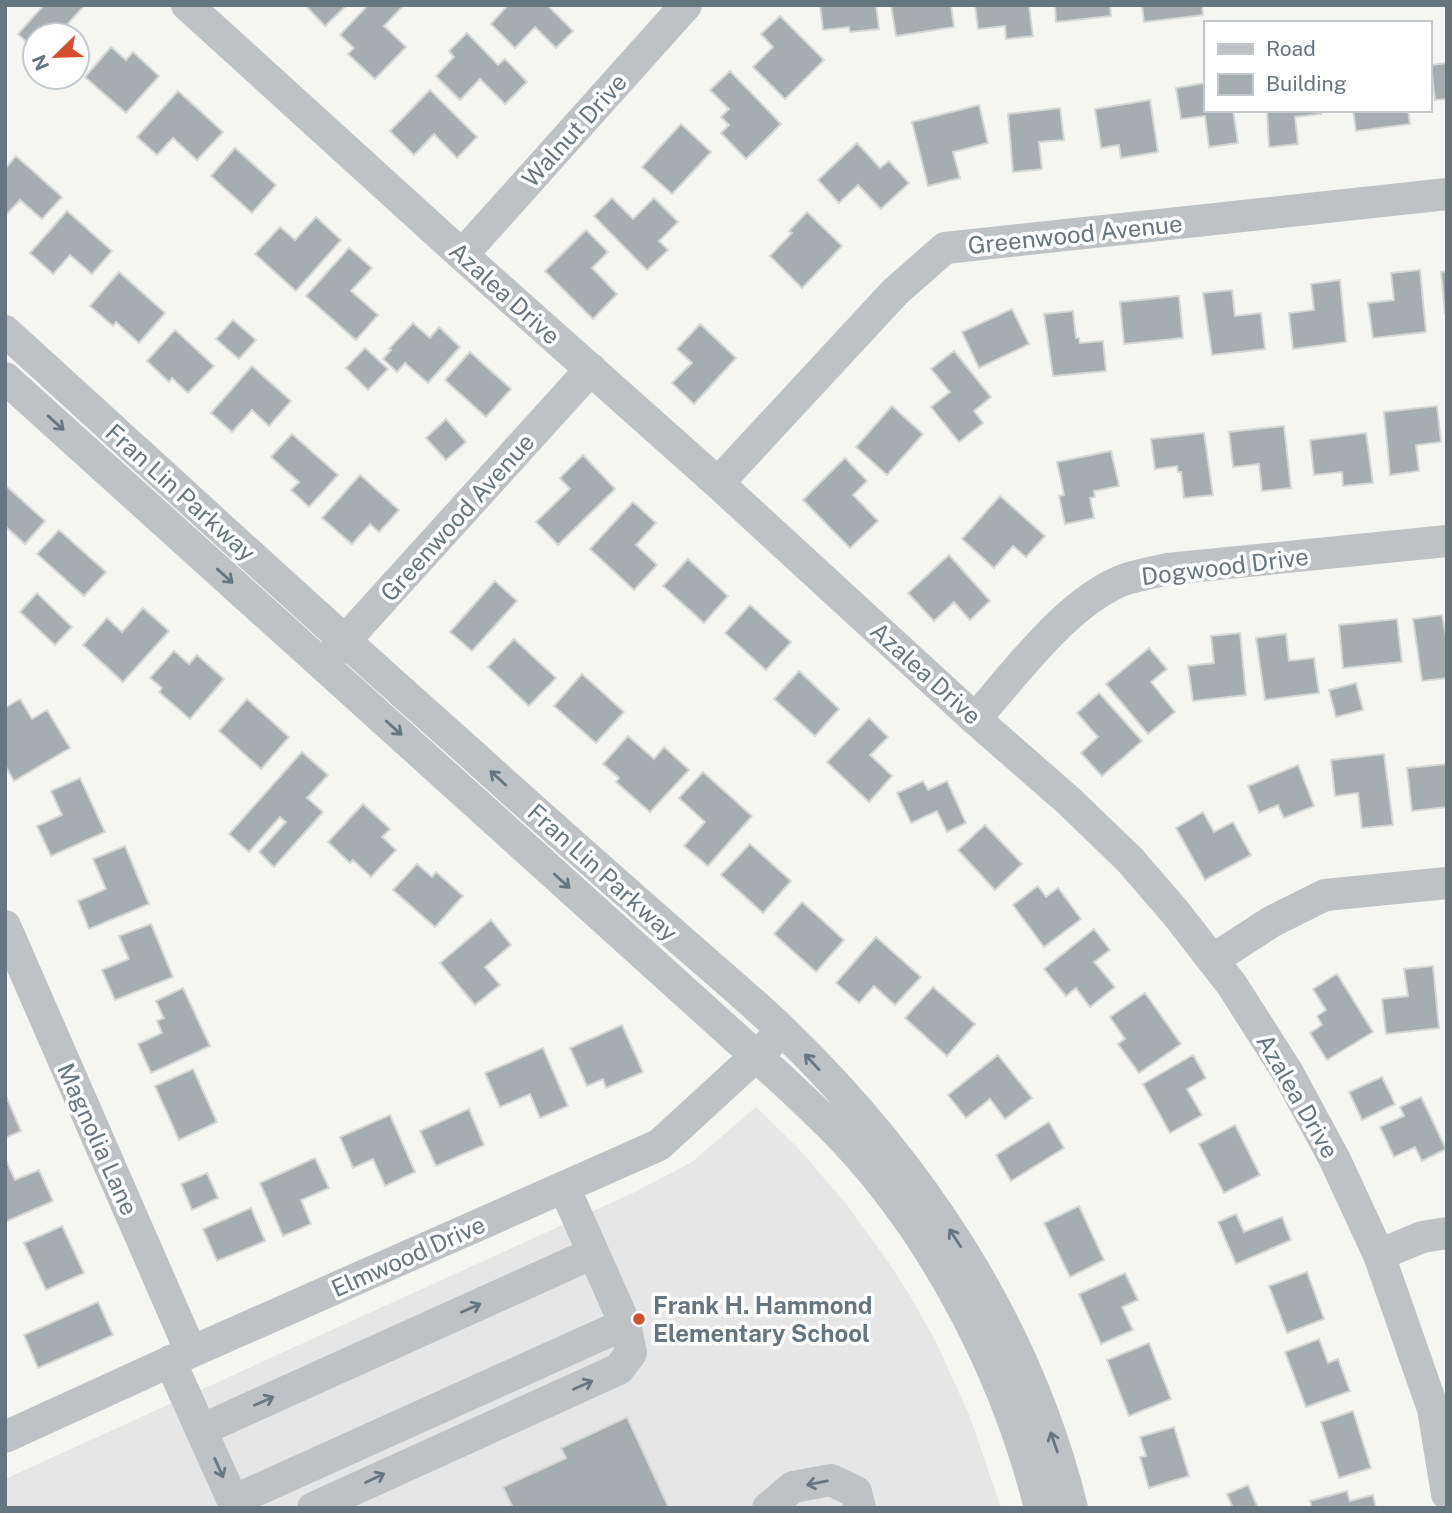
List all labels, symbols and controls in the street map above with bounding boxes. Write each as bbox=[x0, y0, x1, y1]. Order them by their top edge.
north arrow bbox=[21, 21, 91, 91]
legend bbox=[1204, 21, 1431, 112]
text: Road bbox=[1266, 36, 1316, 61]
text: N bbox=[27, 52, 53, 74]
street label: Walnut Drive bbox=[516, 68, 632, 192]
text: Building bbox=[1266, 71, 1347, 96]
street label: Greenwood Avenue bbox=[966, 209, 1184, 259]
street label: Azalea Drive bbox=[444, 236, 566, 350]
one-way arrow bbox=[47, 415, 64, 432]
street label: Fran Lin Parkway bbox=[100, 418, 262, 567]
street label: Greenwood Avenue bbox=[374, 428, 540, 606]
street label: Dogwood Drive bbox=[1140, 542, 1310, 590]
one-way arrow bbox=[216, 568, 234, 584]
street label: Azalea Drive bbox=[865, 616, 987, 730]
one-way arrow bbox=[384, 720, 402, 736]
one-way arrow bbox=[489, 770, 507, 786]
street label: Fran Lin Parkway bbox=[522, 798, 684, 947]
one-way arrow bbox=[553, 873, 571, 889]
street label: Azalea Drive bbox=[1251, 1029, 1345, 1163]
one-way arrow bbox=[803, 1054, 820, 1071]
street label: Magnolia Lane bbox=[52, 1059, 144, 1219]
street label: Elmwood Drive bbox=[327, 1210, 489, 1302]
one-way arrow bbox=[948, 1229, 963, 1248]
place label: Frank H. Hammond Elementary School bbox=[653, 1291, 872, 1347]
one-way arrow bbox=[460, 1301, 481, 1314]
marker: Frank H. Hammond Elementary School bbox=[631, 1311, 647, 1327]
one-way arrow bbox=[571, 1378, 593, 1391]
one-way arrow bbox=[253, 1394, 274, 1407]
one-way arrow bbox=[1047, 1432, 1059, 1454]
one-way arrow bbox=[213, 1457, 226, 1478]
one-way arrow bbox=[364, 1471, 385, 1484]
one-way arrow bbox=[807, 1476, 829, 1490]

